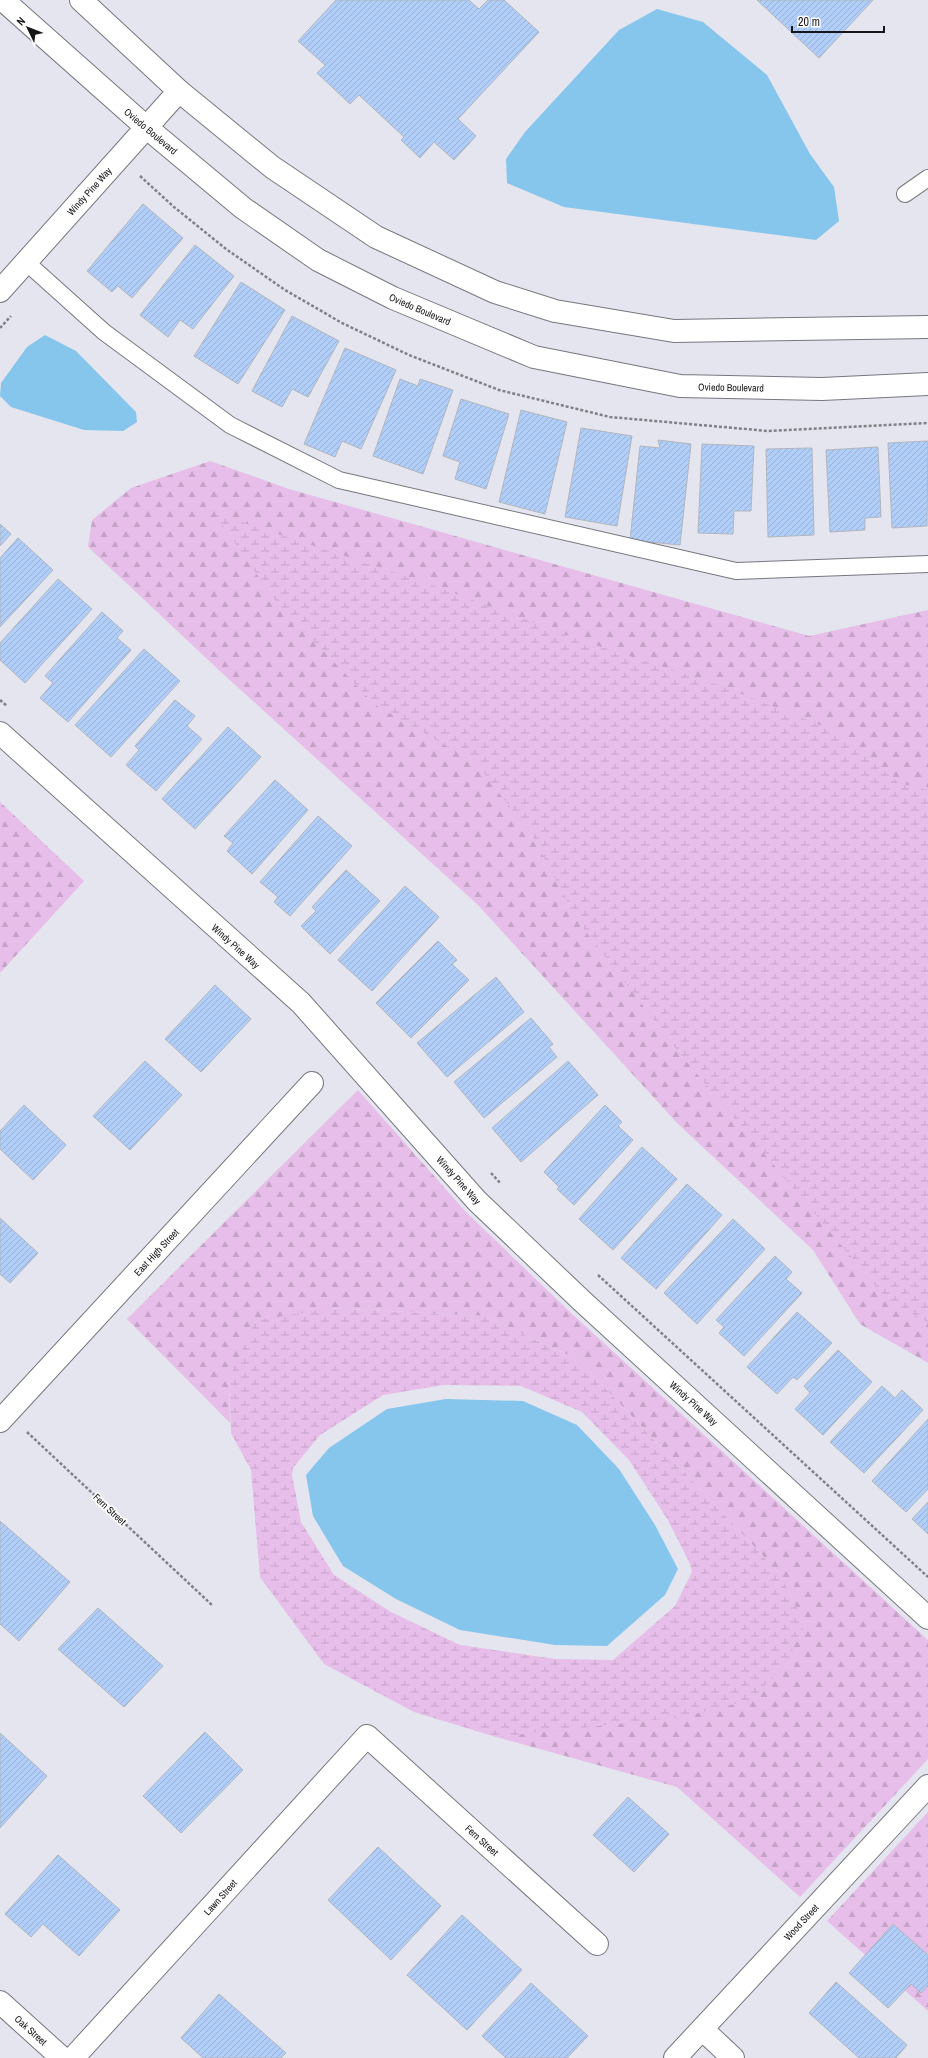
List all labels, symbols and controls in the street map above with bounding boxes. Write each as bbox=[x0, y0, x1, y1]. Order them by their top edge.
north arrow bbox=[8, 8, 48, 48]
scale bar bbox=[792, 8, 884, 34]
text: N bbox=[13, 14, 28, 28]
text: 20 m bbox=[798, 14, 820, 30]
street label: Oviedo Boulevard bbox=[121, 105, 180, 157]
street label: Windy Pine Way bbox=[64, 164, 115, 218]
street label: Oviedo Boulevard bbox=[387, 291, 453, 328]
street label: Oviedo Boulevard bbox=[698, 380, 764, 395]
street label: Windy Pine Way bbox=[209, 921, 263, 972]
street label: Windy Pine Way bbox=[433, 1153, 484, 1208]
street label: East High Street bbox=[131, 1225, 182, 1279]
street label: Windy Pine Way bbox=[667, 1378, 721, 1429]
street label: Fern Street bbox=[90, 1491, 129, 1528]
street label: Fern Street bbox=[462, 1822, 502, 1859]
street label: Lawn Street bbox=[201, 1876, 240, 1918]
street label: Wood Street bbox=[781, 1901, 822, 1943]
street label: Oak Street bbox=[12, 2012, 50, 2049]

